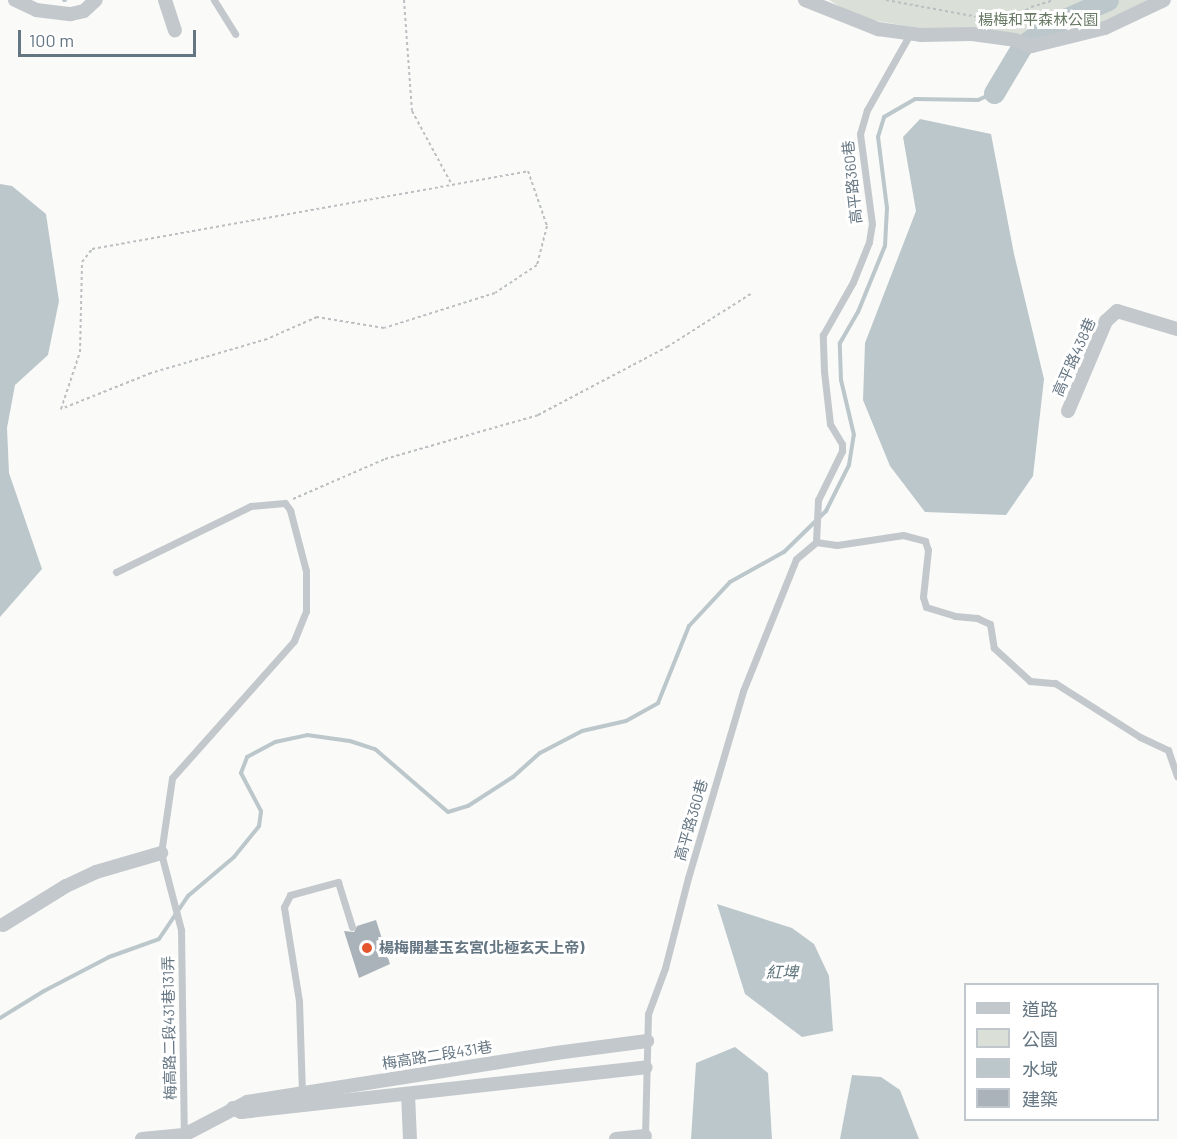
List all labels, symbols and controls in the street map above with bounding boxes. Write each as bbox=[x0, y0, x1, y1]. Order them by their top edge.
park label: 楊梅和平森林公園 bbox=[978, 11, 1098, 29]
scale bar bbox=[21, 18, 200, 56]
text: 100 m bbox=[29, 29, 74, 51]
street label: 高平路360巷 bbox=[839, 139, 865, 225]
street label: 高平路438巷 bbox=[1049, 315, 1099, 399]
street label: 高平路360巷 bbox=[671, 777, 711, 863]
place label: 楊梅開基玉玄宮(北極玄天上帝) bbox=[379, 939, 584, 957]
marker: 楊梅開基玉玄宮(北極玄天上帝) bbox=[360, 941, 374, 955]
street label: 梅高路二段431巷131弄 bbox=[159, 956, 179, 1100]
water label: 紅埤 bbox=[766, 962, 798, 982]
legend bbox=[964, 983, 1159, 1121]
text: 道路 bbox=[1022, 998, 1058, 1020]
text: 公園 bbox=[1022, 1028, 1058, 1050]
street label: 梅高路二段431巷 bbox=[381, 1037, 493, 1073]
text: 水域 bbox=[1022, 1058, 1058, 1080]
text: 建築 bbox=[1022, 1088, 1058, 1110]

